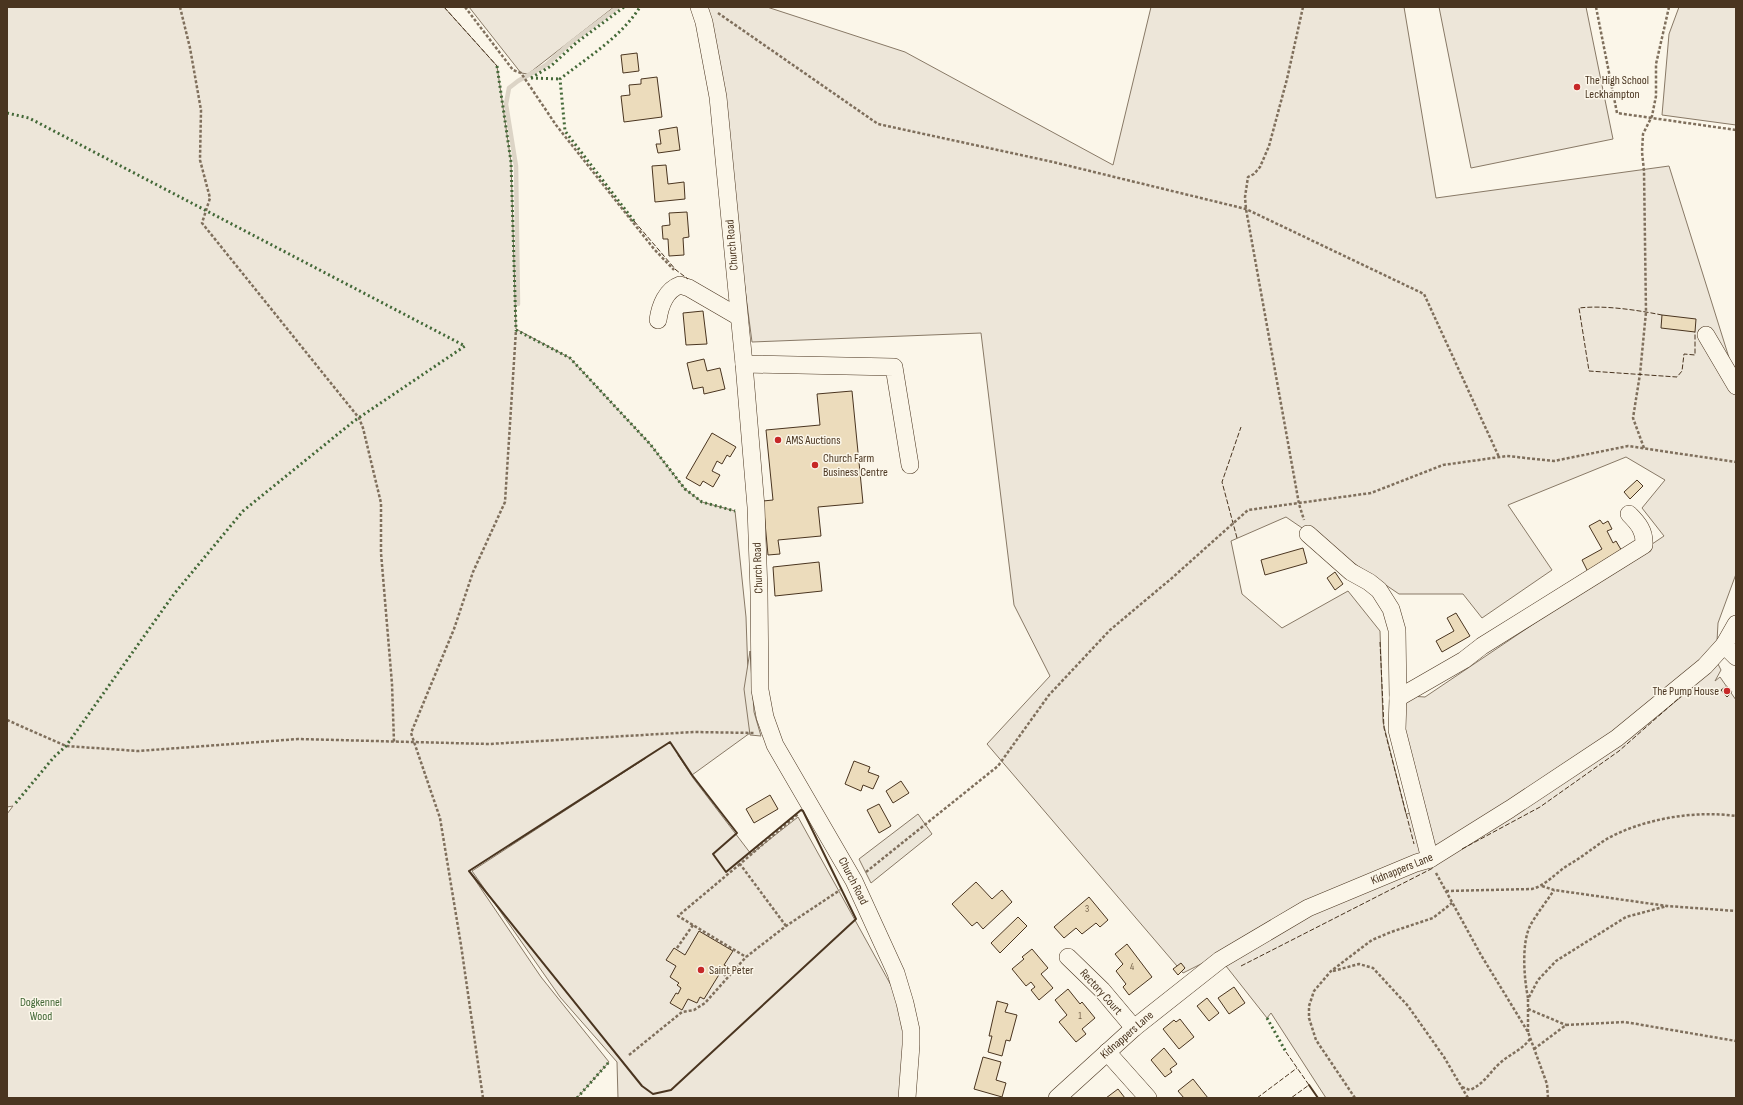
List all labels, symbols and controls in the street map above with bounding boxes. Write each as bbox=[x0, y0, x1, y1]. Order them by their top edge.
place label: The High School Leckhampton bbox=[1585, 73, 1649, 102]
marker: The High School Leckhampton bbox=[1572, 82, 1582, 92]
street label: Church Road bbox=[722, 219, 742, 271]
place label: AMS Auctions bbox=[785, 433, 841, 448]
marker: AMS Auctions bbox=[773, 435, 783, 445]
place label: Church Farm Business Centre bbox=[823, 451, 888, 480]
marker: Church Farm Business Centre bbox=[810, 460, 820, 470]
street label: Church Road bbox=[750, 542, 766, 594]
place label: The Pump House bbox=[1652, 684, 1719, 699]
marker: The Pump House bbox=[1722, 686, 1732, 696]
street label: Kidnappers Lane bbox=[1369, 850, 1435, 888]
street label: Church Road bbox=[835, 855, 871, 907]
house number: 3 bbox=[1085, 903, 1089, 915]
house number: 4 bbox=[1130, 961, 1134, 973]
place label: Saint Peter bbox=[709, 963, 754, 978]
marker: Saint Peter bbox=[696, 965, 706, 975]
street label: Rectory Court bbox=[1077, 966, 1126, 1018]
park label: Dogkennel Wood bbox=[20, 995, 62, 1024]
street label: Kidnappers Lane bbox=[1097, 1008, 1157, 1062]
house number: 1 bbox=[1078, 1010, 1082, 1022]

